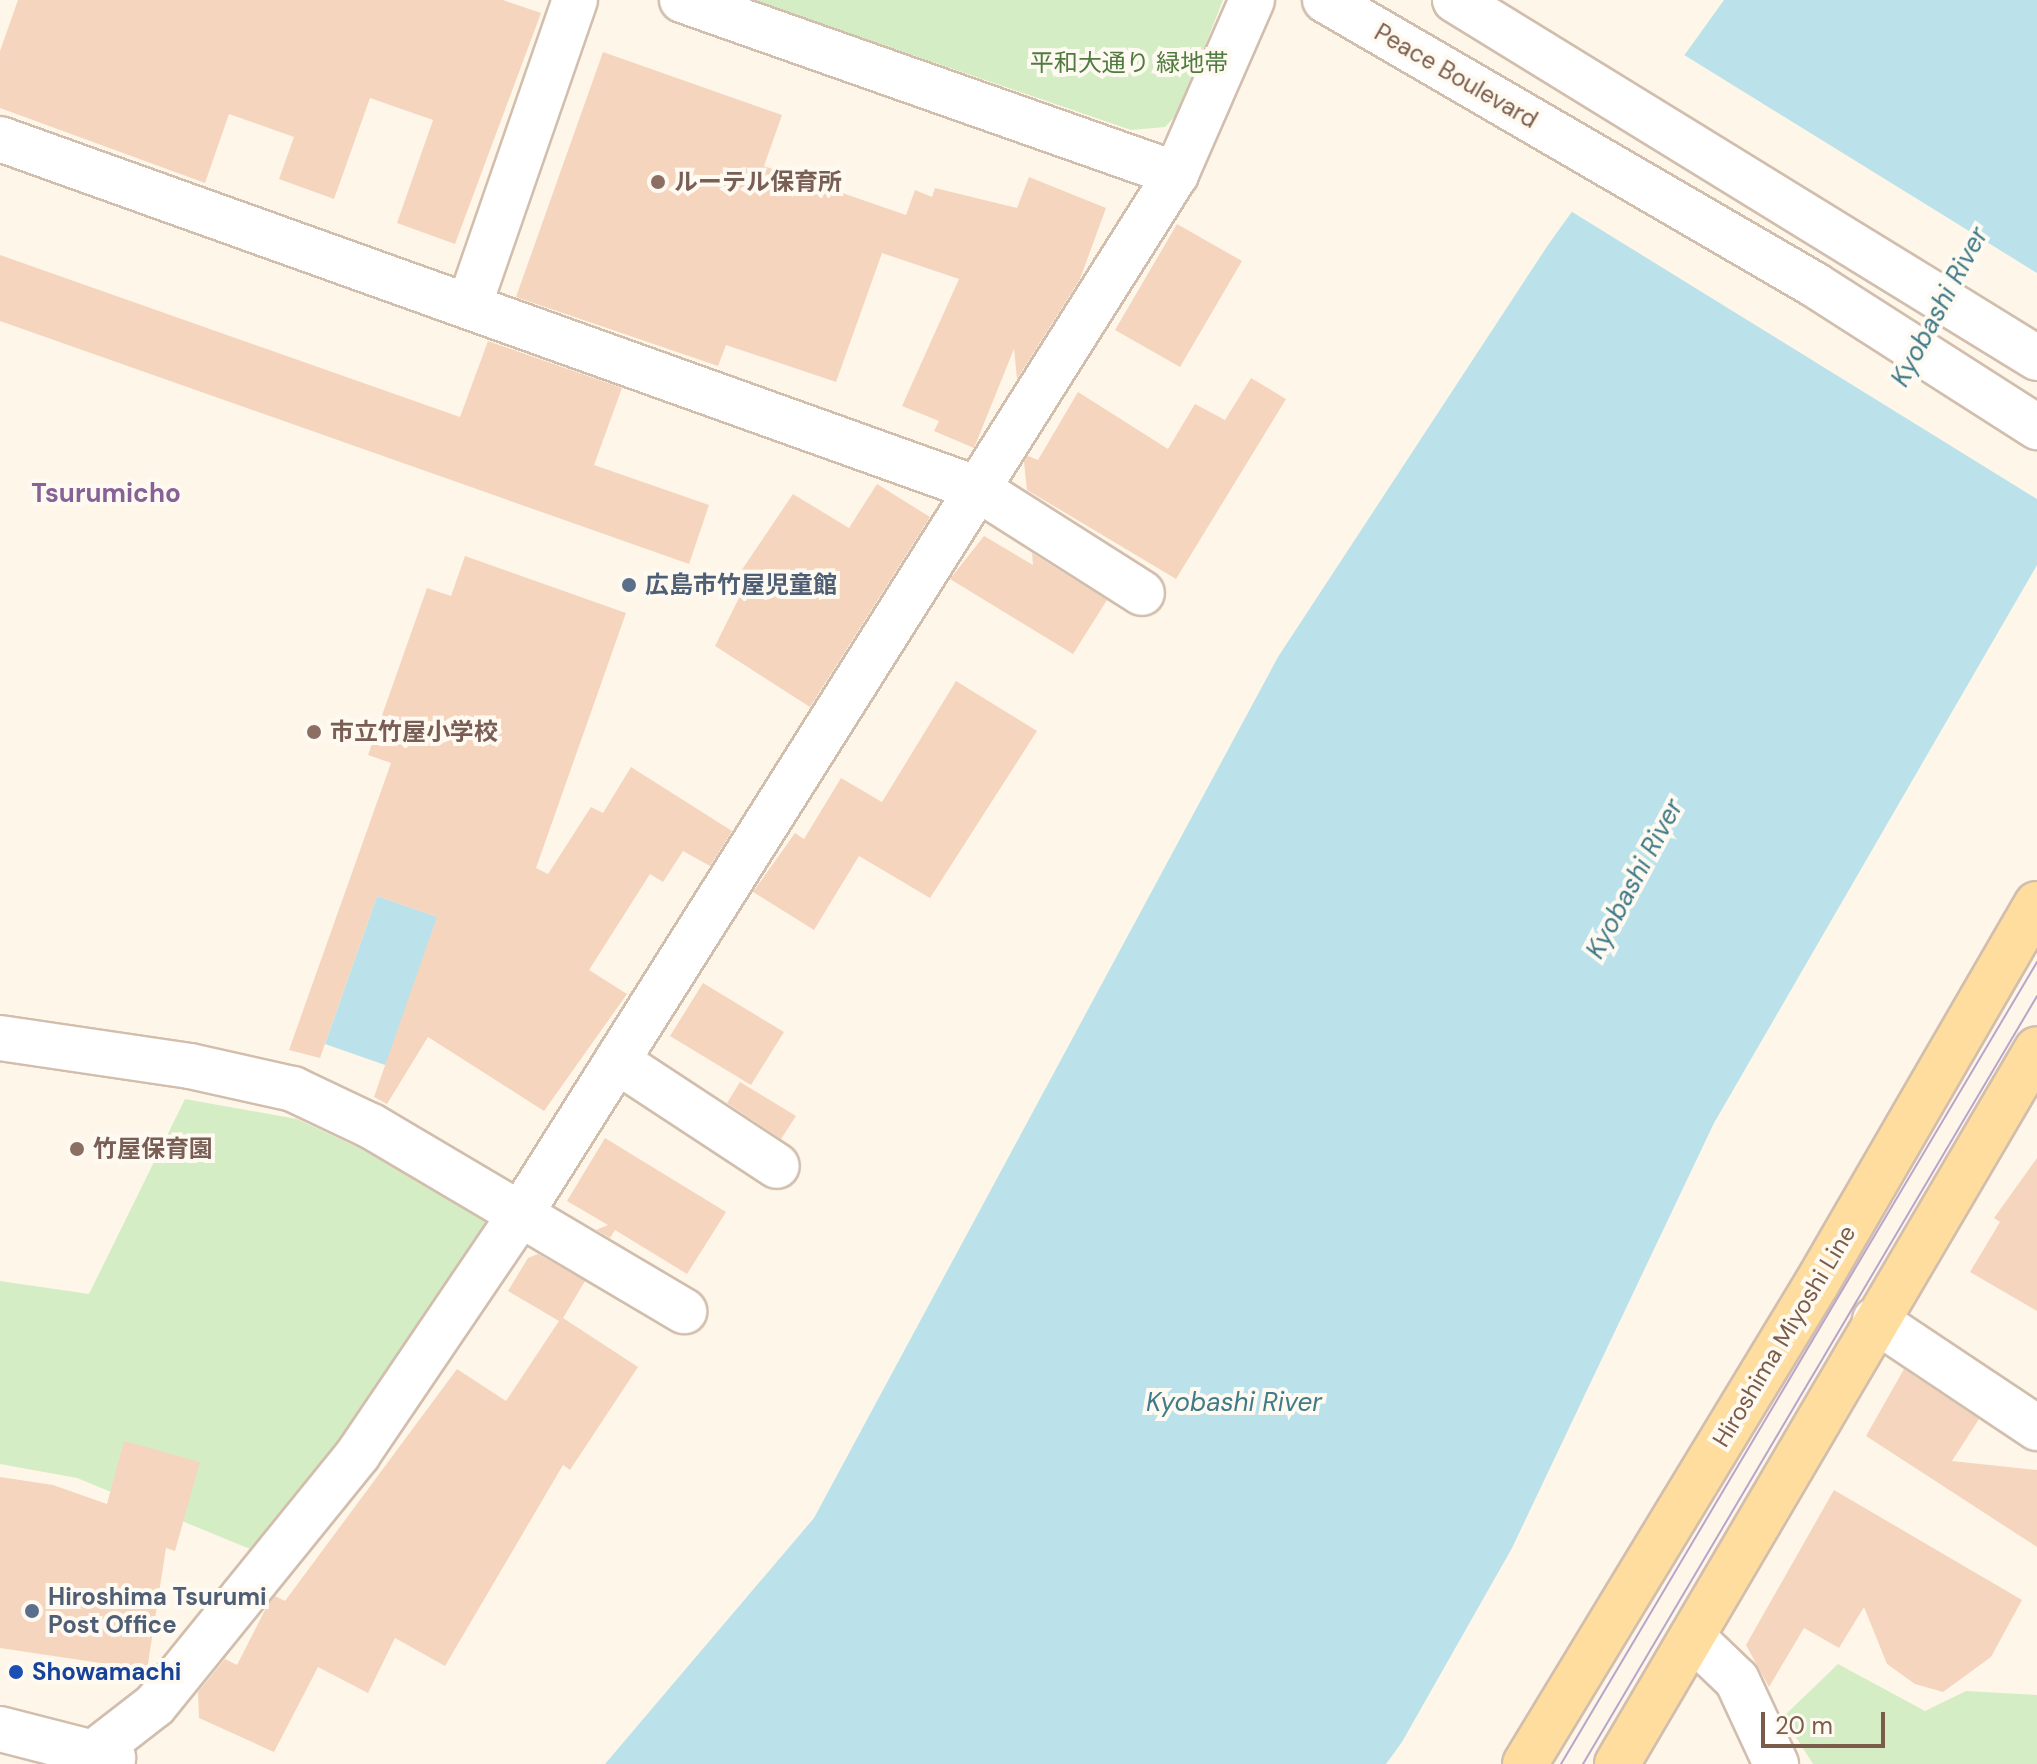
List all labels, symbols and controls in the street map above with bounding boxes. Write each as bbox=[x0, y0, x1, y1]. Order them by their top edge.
street label: Peace Boulevard bbox=[1369, 18, 1543, 134]
park label: 平和大通り 緑地帯 bbox=[1030, 49, 1228, 77]
place label: ルーテル保育所 bbox=[674, 168, 842, 196]
marker: ルーテル保育所 bbox=[649, 173, 667, 191]
water label: Kyobashi River bbox=[1885, 222, 1995, 392]
district label: Tsurumicho bbox=[31, 478, 181, 510]
place label: 広島市竹屋児童館 bbox=[645, 571, 837, 599]
marker: 広島市竹屋児童館 bbox=[620, 576, 638, 594]
place label: 市立竹屋小学校 bbox=[330, 718, 498, 746]
marker: 市立竹屋小学校 bbox=[305, 723, 323, 741]
water label: Kyobashi River bbox=[1580, 794, 1690, 964]
place label: 竹屋保育園 bbox=[93, 1135, 213, 1163]
marker: 竹屋保育園 bbox=[68, 1140, 86, 1158]
street label: Hiroshima Miyoshi Line bbox=[1706, 1220, 1862, 1452]
water label: Kyobashi River bbox=[1146, 1387, 1322, 1419]
place label: Hiroshima Tsurumi Post Office bbox=[48, 1583, 267, 1639]
marker: Hiroshima Tsurumi Post Office bbox=[23, 1602, 41, 1620]
place label: Showamachi bbox=[32, 1658, 181, 1686]
marker: Showamachi bbox=[7, 1663, 25, 1681]
scale bar bbox=[1765, 1696, 1889, 1746]
text: 20 m bbox=[1775, 1710, 1833, 1741]

